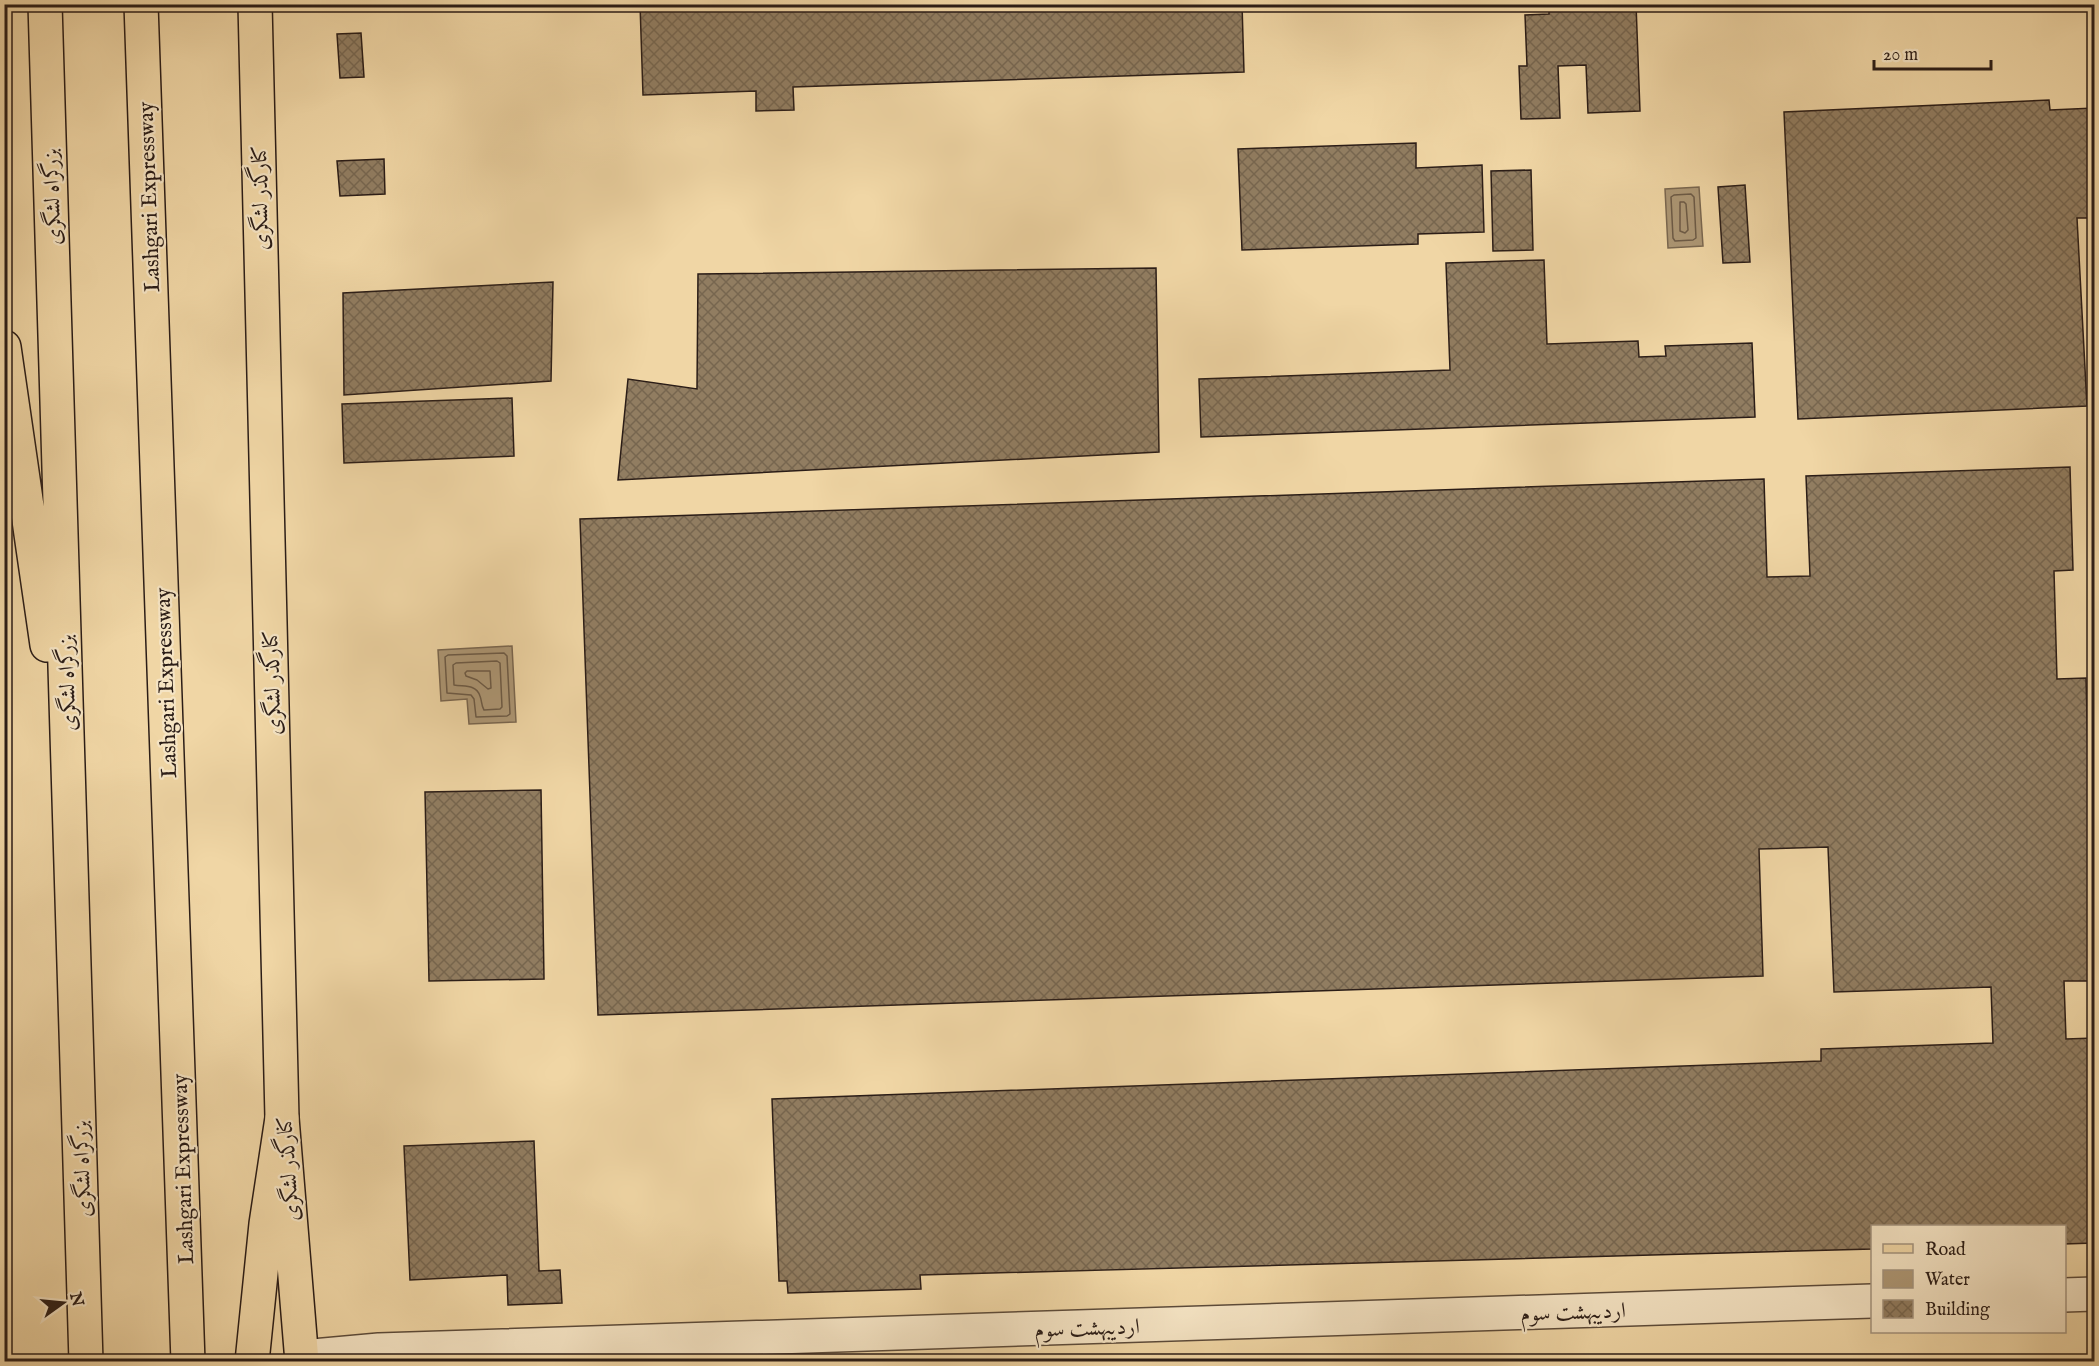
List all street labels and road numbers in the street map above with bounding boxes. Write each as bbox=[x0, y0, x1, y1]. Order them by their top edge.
street label: Lashgari Expressway bbox=[133, 101, 167, 293]
street label: کنارگذر لشگری bbox=[243, 145, 276, 251]
street label: بزرگراه لشگری bbox=[35, 148, 69, 246]
street label: Lashgari Expressway bbox=[150, 587, 184, 779]
street label: کنارگذر لشگری bbox=[254, 630, 289, 736]
street label: بزرگراه لشگری bbox=[50, 634, 84, 732]
street label: Lashgari Expressway bbox=[167, 1073, 201, 1265]
street label: کنارگذر لشگری bbox=[268, 1116, 307, 1222]
street label: بزرگراه لشگری bbox=[65, 1120, 99, 1218]
street label: اردیبهشت سوم bbox=[1520, 1297, 1626, 1333]
street label: اردیبهشت سوم bbox=[1034, 1313, 1140, 1349]

